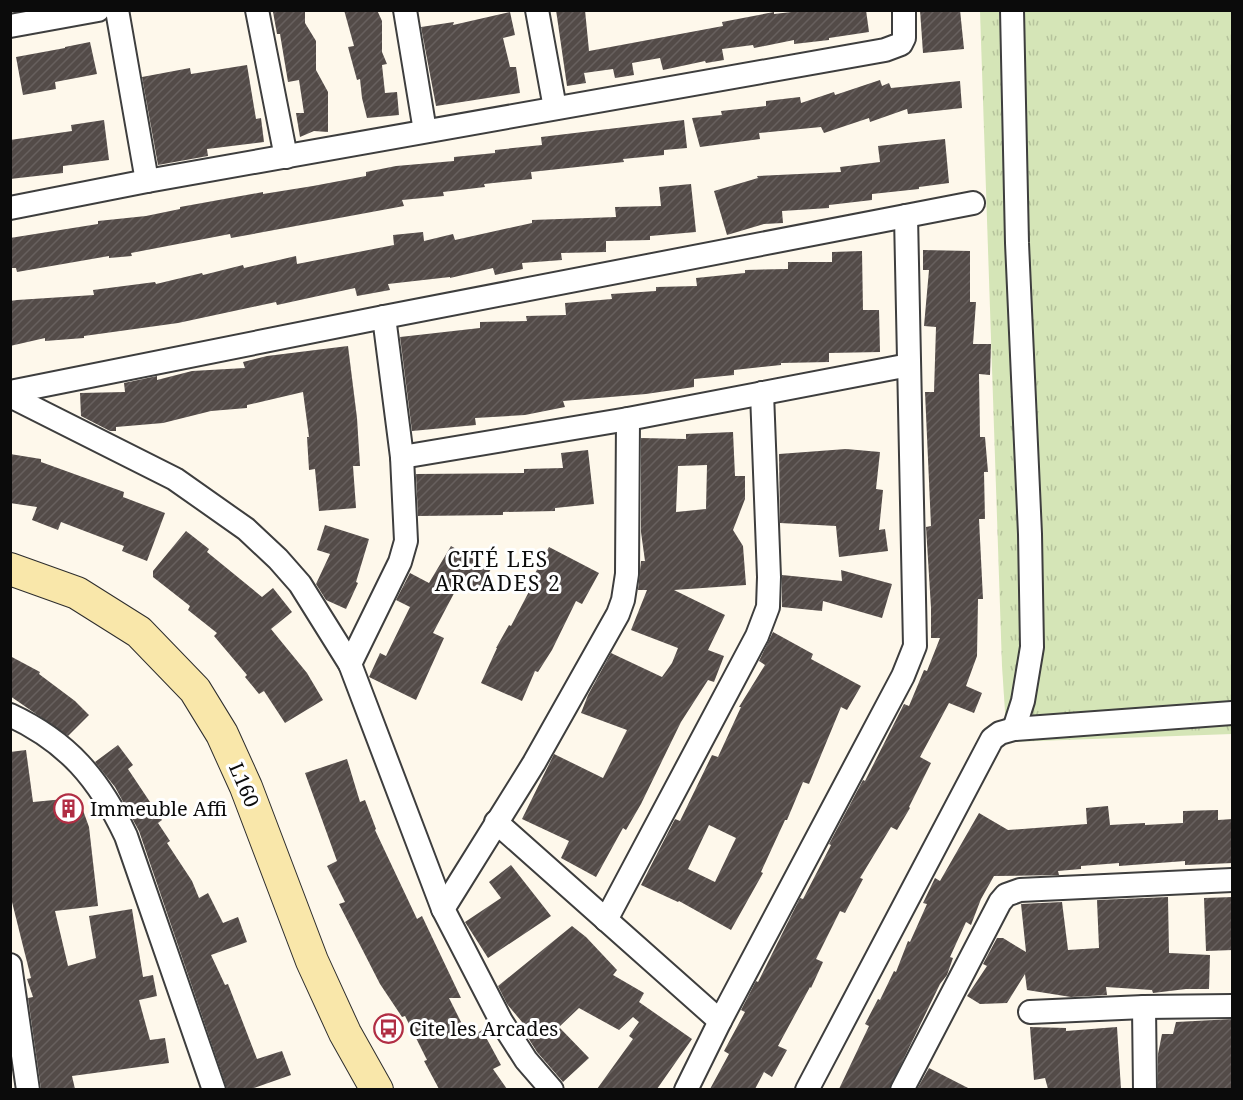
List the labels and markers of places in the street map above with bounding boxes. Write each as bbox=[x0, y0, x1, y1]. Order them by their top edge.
building icon: Immeuble Affi bbox=[53, 793, 85, 825]
place label: Immeuble Affi bbox=[90, 795, 227, 822]
bus stop icon: Cite les Arcades bbox=[372, 1013, 404, 1045]
place label: Cite les Arcades bbox=[409, 1015, 558, 1042]

